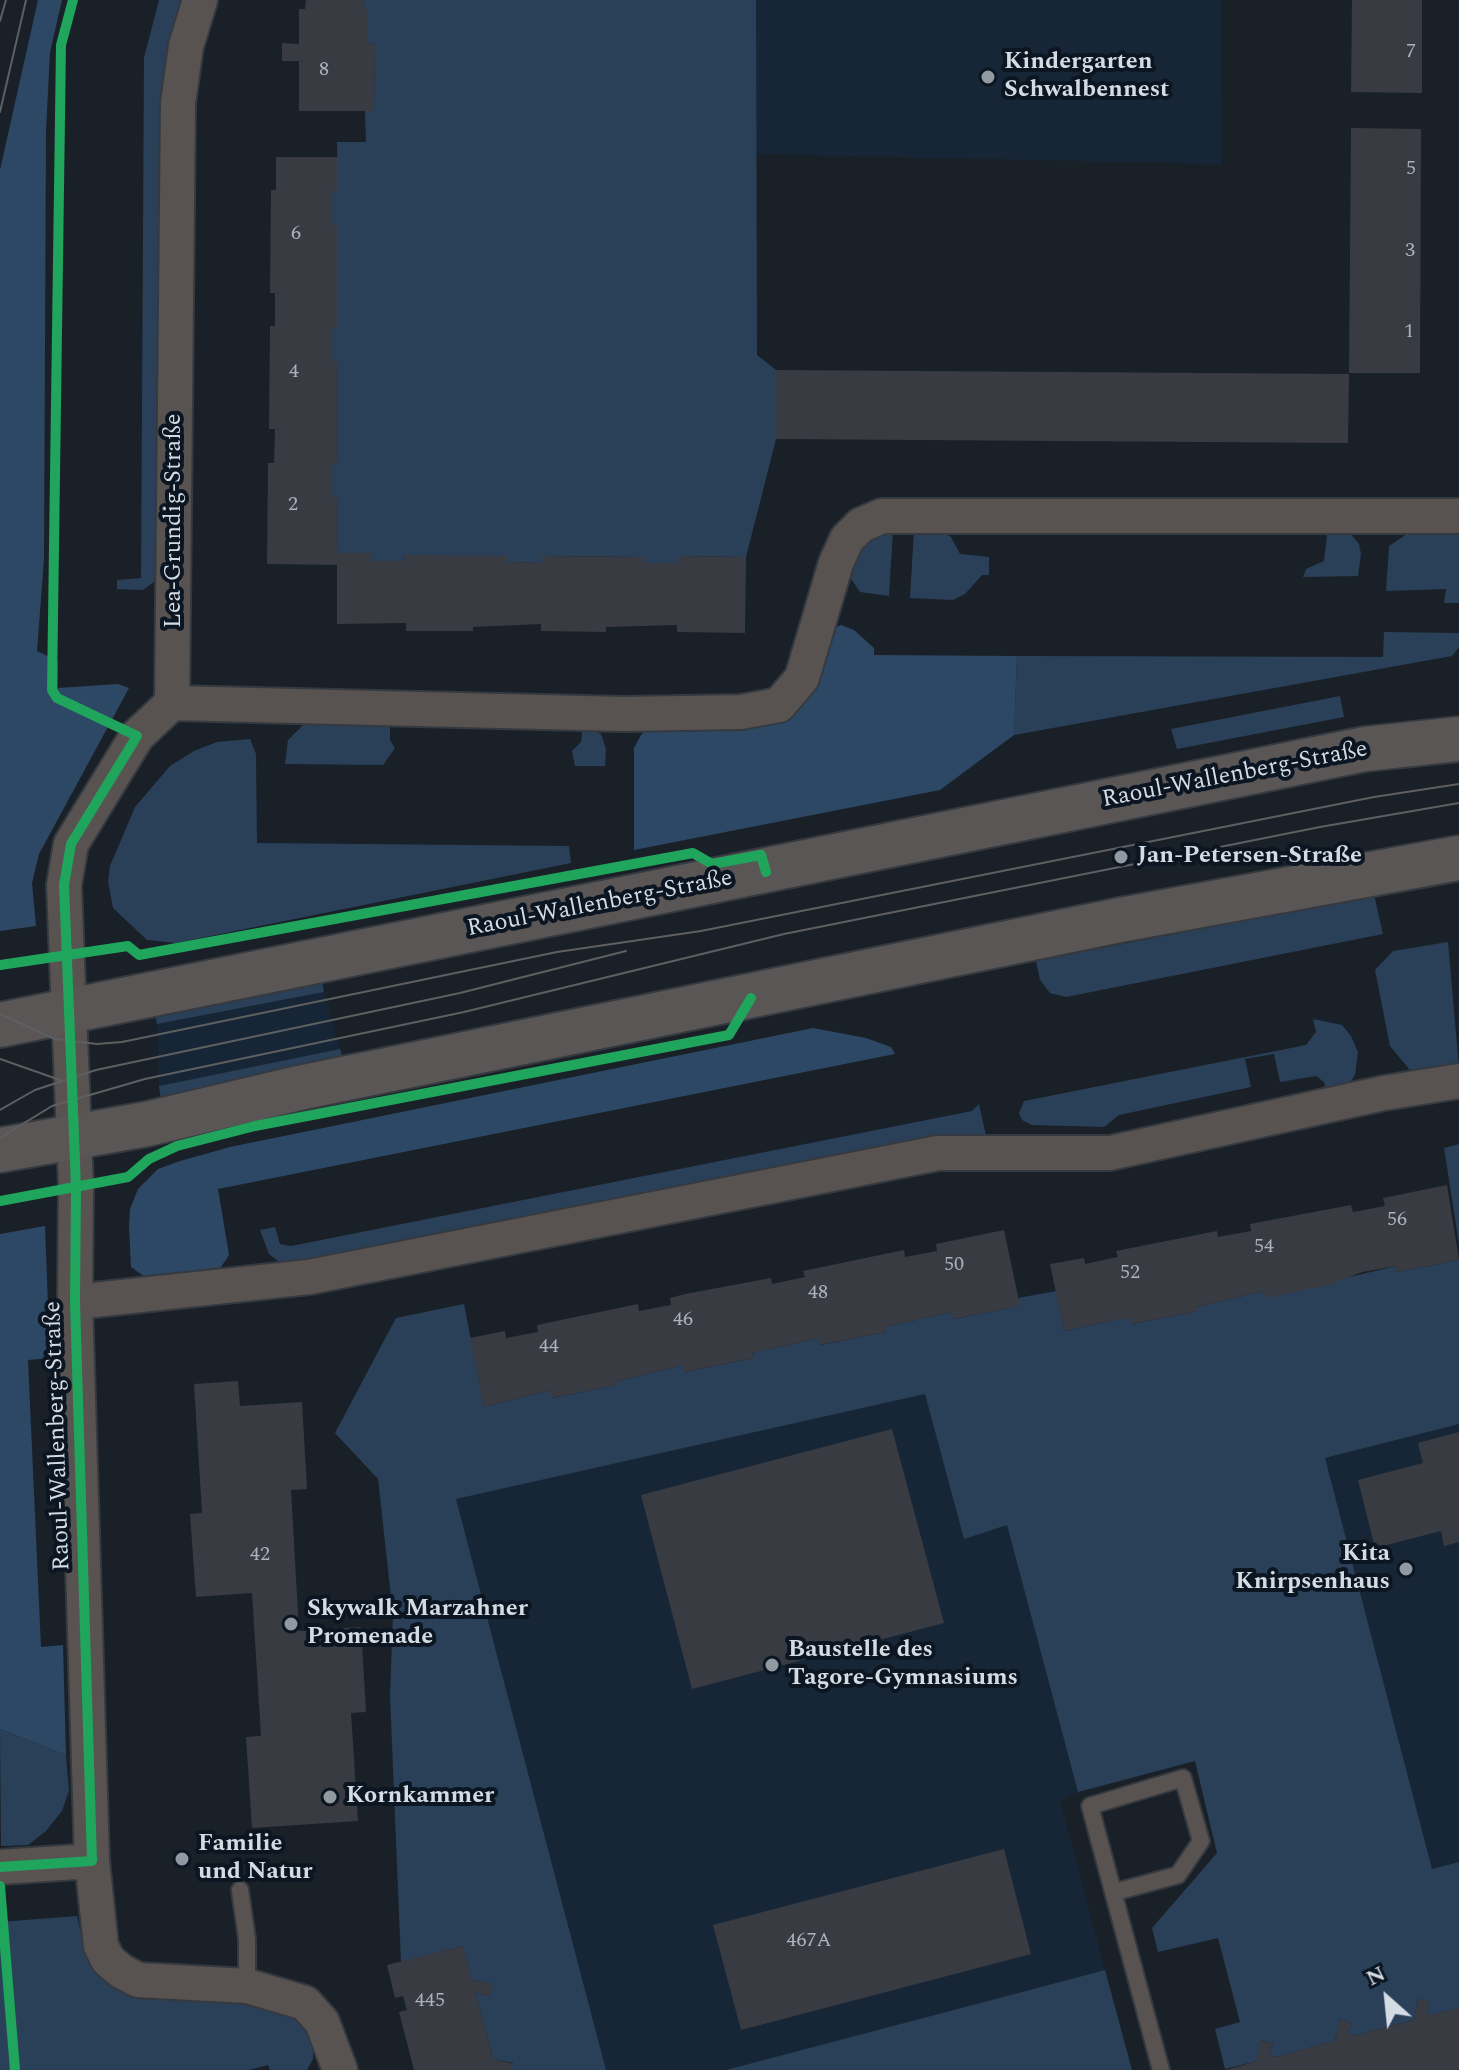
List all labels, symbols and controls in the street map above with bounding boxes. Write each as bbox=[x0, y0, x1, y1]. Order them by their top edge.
house number: 7 bbox=[1406, 41, 1416, 65]
place label: Kindergarten Schwalbennest bbox=[1004, 49, 1169, 105]
house number: 8 bbox=[319, 59, 329, 83]
marker: Kindergarten Schwalbennest bbox=[979, 68, 997, 86]
house number: 5 bbox=[1406, 158, 1416, 182]
house number: 6 bbox=[291, 223, 301, 247]
house number: 3 bbox=[1405, 240, 1415, 264]
house number: 1 bbox=[1404, 321, 1414, 345]
house number: 4 bbox=[289, 361, 299, 385]
street label: Lea-Grundig-Straße bbox=[161, 414, 189, 628]
house number: 2 bbox=[288, 494, 298, 518]
street label: Raoul-Wallenberg-Straße bbox=[1100, 736, 1370, 816]
place label: Jan-Petersen-Straße bbox=[1137, 843, 1362, 871]
marker: Jan-Petersen-Straße bbox=[1112, 848, 1130, 866]
street label: Raoul-Wallenberg-Straße bbox=[465, 865, 735, 945]
house number: 56 bbox=[1387, 1209, 1407, 1233]
house number: 54 bbox=[1254, 1236, 1274, 1260]
house number: 50 bbox=[944, 1254, 964, 1278]
house number: 52 bbox=[1120, 1262, 1140, 1286]
house number: 48 bbox=[808, 1282, 828, 1306]
street label: Raoul-Wallenberg-Straße bbox=[40, 1301, 78, 1571]
house number: 46 bbox=[673, 1309, 693, 1333]
house number: 44 bbox=[539, 1336, 559, 1360]
place label: Kita Knirpsenhaus bbox=[1235, 1541, 1390, 1597]
house number: 42 bbox=[250, 1544, 270, 1568]
marker: Kita Knirpsenhaus bbox=[1397, 1560, 1415, 1578]
place label: Skywalk Marzahner Promenade bbox=[307, 1596, 528, 1652]
marker: Skywalk Marzahner Promenade bbox=[282, 1615, 300, 1633]
place label: Baustelle des Tagore-Gymnasiums bbox=[788, 1637, 1018, 1693]
marker: Baustelle des Tagore-Gymnasiums bbox=[763, 1656, 781, 1674]
place label: Kornkammer bbox=[346, 1783, 494, 1811]
marker: Kornkammer bbox=[321, 1788, 339, 1806]
place label: Familie und Natur bbox=[198, 1831, 312, 1887]
marker: Familie und Natur bbox=[173, 1850, 191, 1868]
house number: 467A bbox=[787, 1930, 831, 1954]
text: N bbox=[1360, 1957, 1391, 1995]
north arrow bbox=[1347, 1958, 1427, 2038]
house number: 445 bbox=[415, 1990, 445, 2014]

